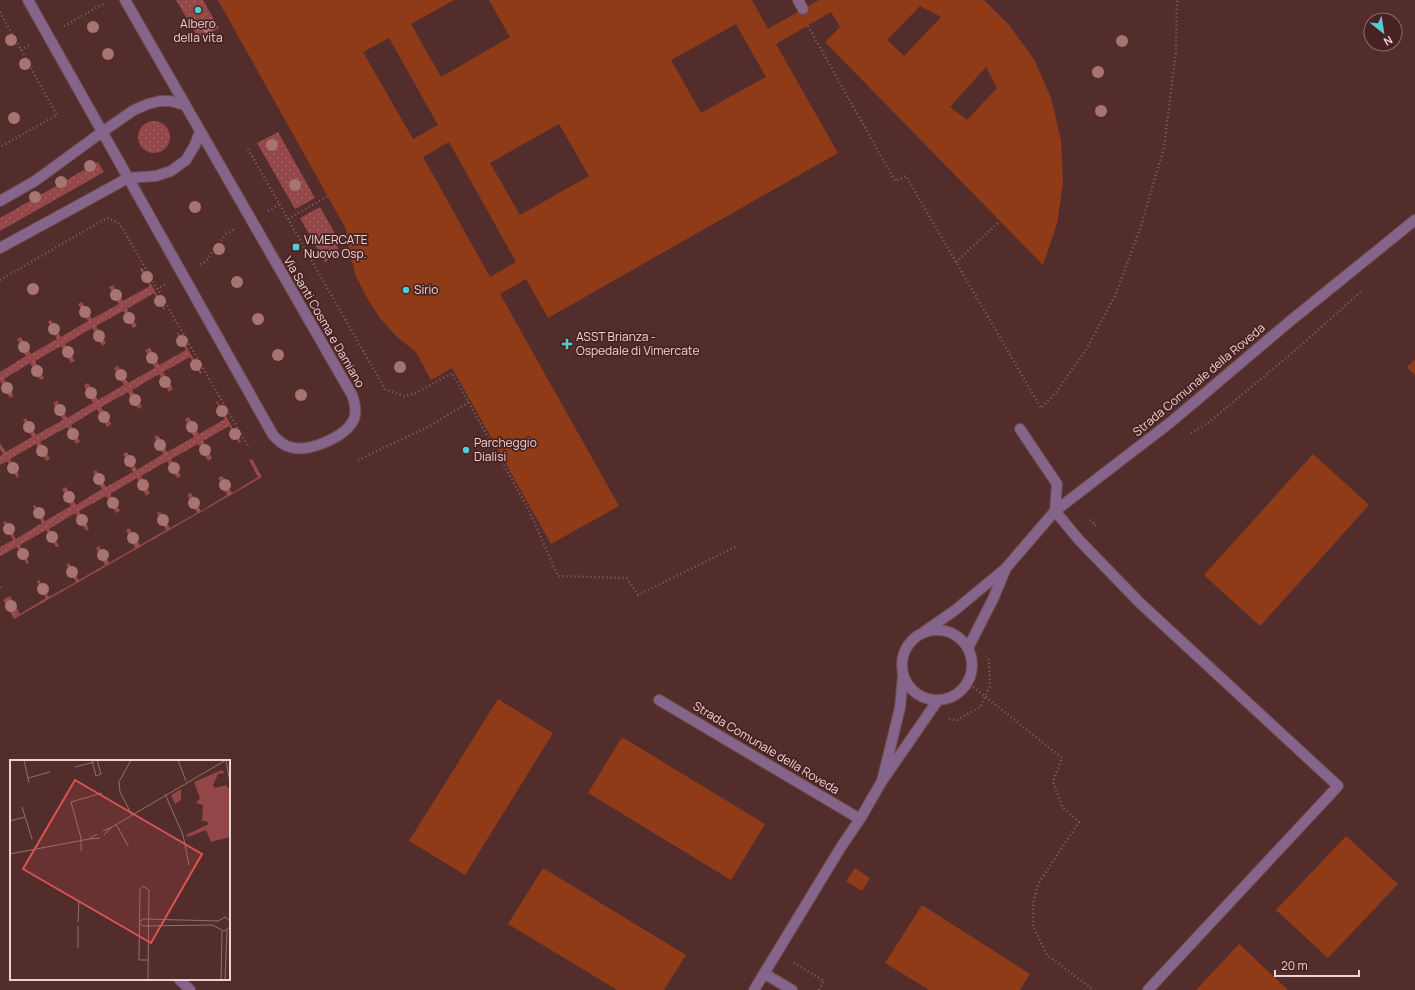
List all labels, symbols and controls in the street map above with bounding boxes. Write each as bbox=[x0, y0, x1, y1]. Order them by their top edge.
marker: Albero della vita bbox=[193, 5, 203, 15]
north arrow bbox=[1363, 12, 1403, 52]
place label: Albero della vita bbox=[173, 15, 223, 46]
text: N bbox=[1381, 33, 1395, 50]
place label: VIMERCATE Nuovo Osp. bbox=[304, 231, 368, 262]
marker: VIMERCATE Nuovo Osp. bbox=[291, 242, 301, 252]
street label: Via Santi Cosma e Damiano bbox=[280, 253, 369, 391]
place label: Sirio bbox=[414, 281, 438, 298]
marker: Sirio bbox=[401, 285, 411, 295]
street label: Strada Comunale della Roveda bbox=[1129, 319, 1268, 440]
place label: ASST Brianza - Ospedale di Vimercate bbox=[576, 328, 699, 359]
marker: ASST Brianza - Ospedale di Vimercate bbox=[561, 338, 573, 350]
place label: Parcheggio Dialisi bbox=[474, 434, 537, 465]
marker: Parcheggio Dialisi bbox=[461, 445, 471, 455]
street label: Strada Comunale della Roveda bbox=[690, 697, 843, 798]
inset map bbox=[10, 760, 230, 980]
scale bar bbox=[1275, 952, 1359, 978]
text: 20 m bbox=[1281, 957, 1308, 974]

